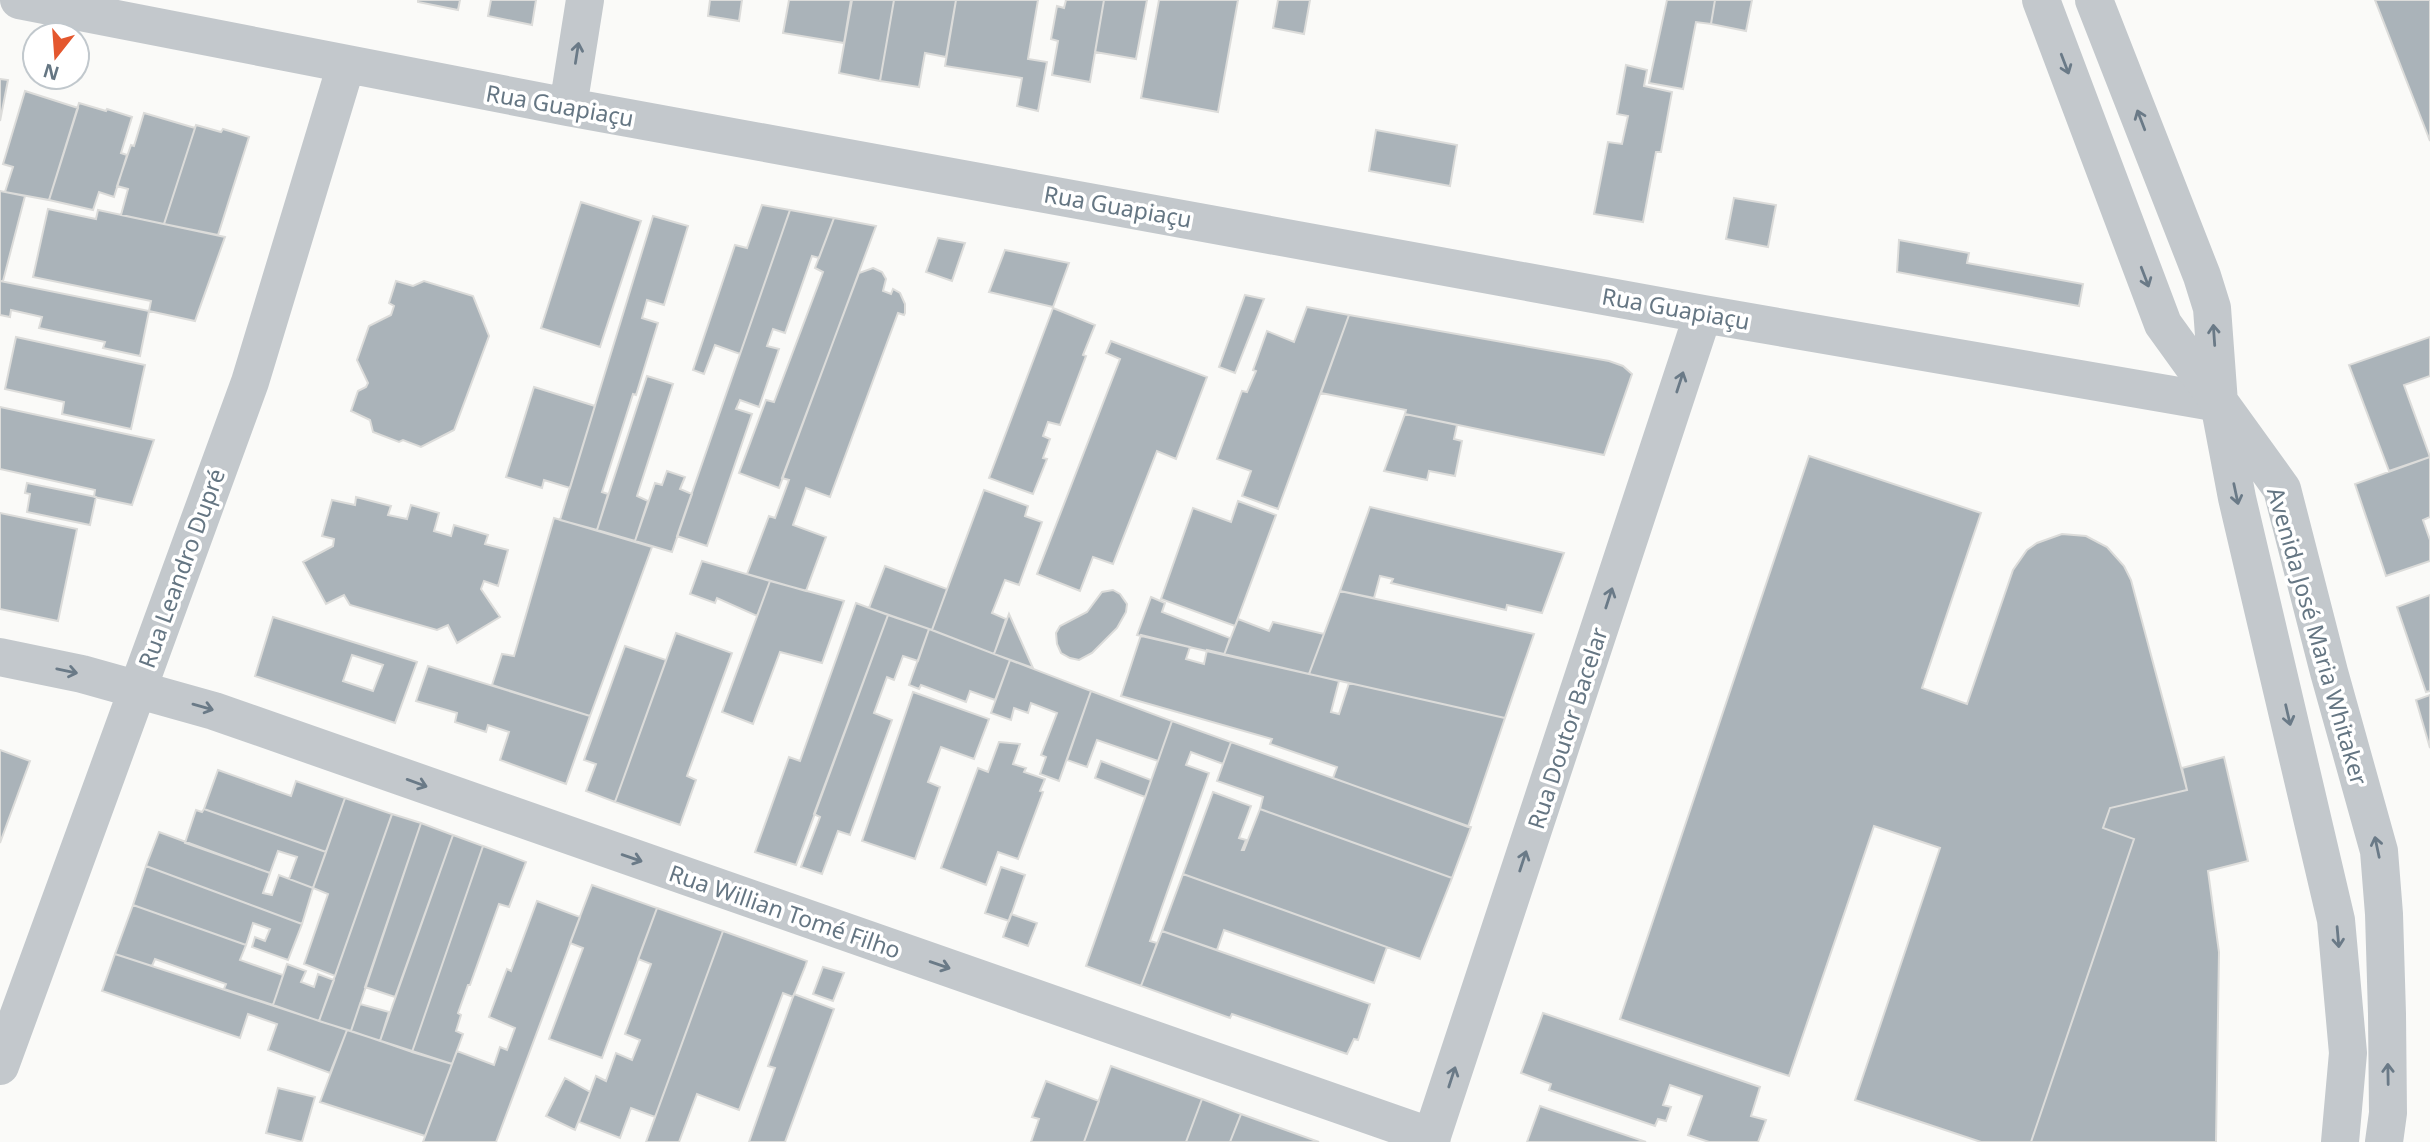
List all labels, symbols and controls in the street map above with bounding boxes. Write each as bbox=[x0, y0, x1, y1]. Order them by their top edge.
north arrow bbox=[21, 21, 91, 91]
one-way arrow bbox=[570, 42, 583, 65]
one-way arrow bbox=[2060, 52, 2073, 74]
text: N bbox=[40, 58, 62, 87]
street label: Rua Guapiaçu bbox=[484, 76, 636, 134]
one-way arrow bbox=[2134, 110, 2146, 132]
street label: Rua Guapiaçu bbox=[1042, 177, 1194, 235]
one-way arrow bbox=[2140, 265, 2153, 287]
street label: Rua Guapiaçu bbox=[1600, 279, 1752, 337]
one-way arrow bbox=[2207, 324, 2220, 346]
one-way arrow bbox=[1675, 372, 1687, 394]
street label: Rua Leandro Dupré bbox=[130, 464, 232, 672]
one-way arrow bbox=[2230, 482, 2244, 505]
street label: Avenida José Maria Whitaker bbox=[2260, 483, 2376, 789]
one-way arrow bbox=[1604, 588, 1616, 610]
street label: Rua Doutor Bacelar bbox=[1519, 623, 1615, 833]
one-way arrow bbox=[55, 665, 78, 679]
one-way arrow bbox=[192, 702, 214, 715]
one-way arrow bbox=[2282, 703, 2295, 726]
one-way arrow bbox=[406, 778, 428, 790]
one-way arrow bbox=[2369, 836, 2383, 859]
one-way arrow bbox=[1517, 850, 1530, 872]
one-way arrow bbox=[621, 853, 643, 865]
street label: Rua Willian Tomé Filho bbox=[665, 856, 905, 966]
one-way arrow bbox=[2332, 925, 2345, 948]
one-way arrow bbox=[928, 960, 950, 972]
one-way arrow bbox=[2381, 1063, 2394, 1086]
one-way arrow bbox=[1447, 1067, 1459, 1089]

